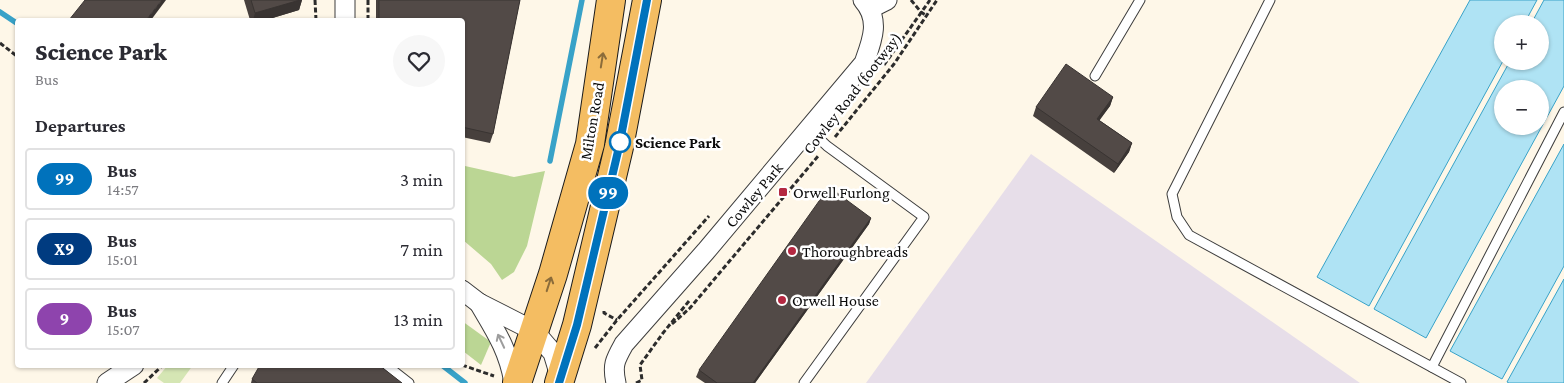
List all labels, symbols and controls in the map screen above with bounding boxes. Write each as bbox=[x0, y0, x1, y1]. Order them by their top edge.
map controls bbox=[1494, 15, 1549, 135]
button: + bbox=[1494, 15, 1549, 70]
street label: Cowley Road (footway) bbox=[799, 29, 905, 158]
button: heart bbox=[393, 35, 445, 87]
text: Science Park bbox=[35, 38, 167, 65]
one-way arrow bbox=[598, 52, 608, 68]
text: Bus bbox=[35, 71, 59, 88]
street label: Milton Road bbox=[577, 80, 607, 161]
button: − bbox=[1494, 80, 1549, 135]
text: Departures bbox=[35, 115, 126, 136]
marker: Science Park bbox=[609, 131, 631, 153]
place label: Science Park bbox=[635, 134, 721, 151]
street label: Cowley Park bbox=[722, 159, 787, 231]
text: Bus bbox=[107, 160, 137, 181]
text: 99 bbox=[55, 169, 74, 189]
text: 3 min bbox=[400, 169, 443, 190]
line badge: 99 bbox=[586, 177, 630, 209]
text: 14:57 bbox=[107, 181, 139, 198]
text: 99 bbox=[598, 183, 618, 203]
place label: Orwell Furlong bbox=[793, 184, 890, 202]
marker: Orwell Furlong bbox=[777, 186, 789, 198]
text: Bus bbox=[107, 230, 137, 251]
text: X9 bbox=[54, 239, 75, 259]
text: 7 min bbox=[400, 239, 443, 260]
place label: Thoroughbreads bbox=[802, 243, 908, 261]
marker: Thoroughbreads bbox=[786, 245, 798, 257]
text: 15:01 bbox=[107, 251, 138, 268]
one-way arrow bbox=[545, 276, 555, 292]
place label: Orwell House bbox=[792, 292, 879, 309]
marker: Orwell House bbox=[776, 294, 788, 306]
text: Bus bbox=[107, 300, 137, 321]
text: 9 bbox=[60, 309, 69, 329]
text: 13 min bbox=[394, 309, 443, 330]
text: 15:07 bbox=[107, 321, 140, 338]
one-way arrow bbox=[496, 334, 505, 349]

